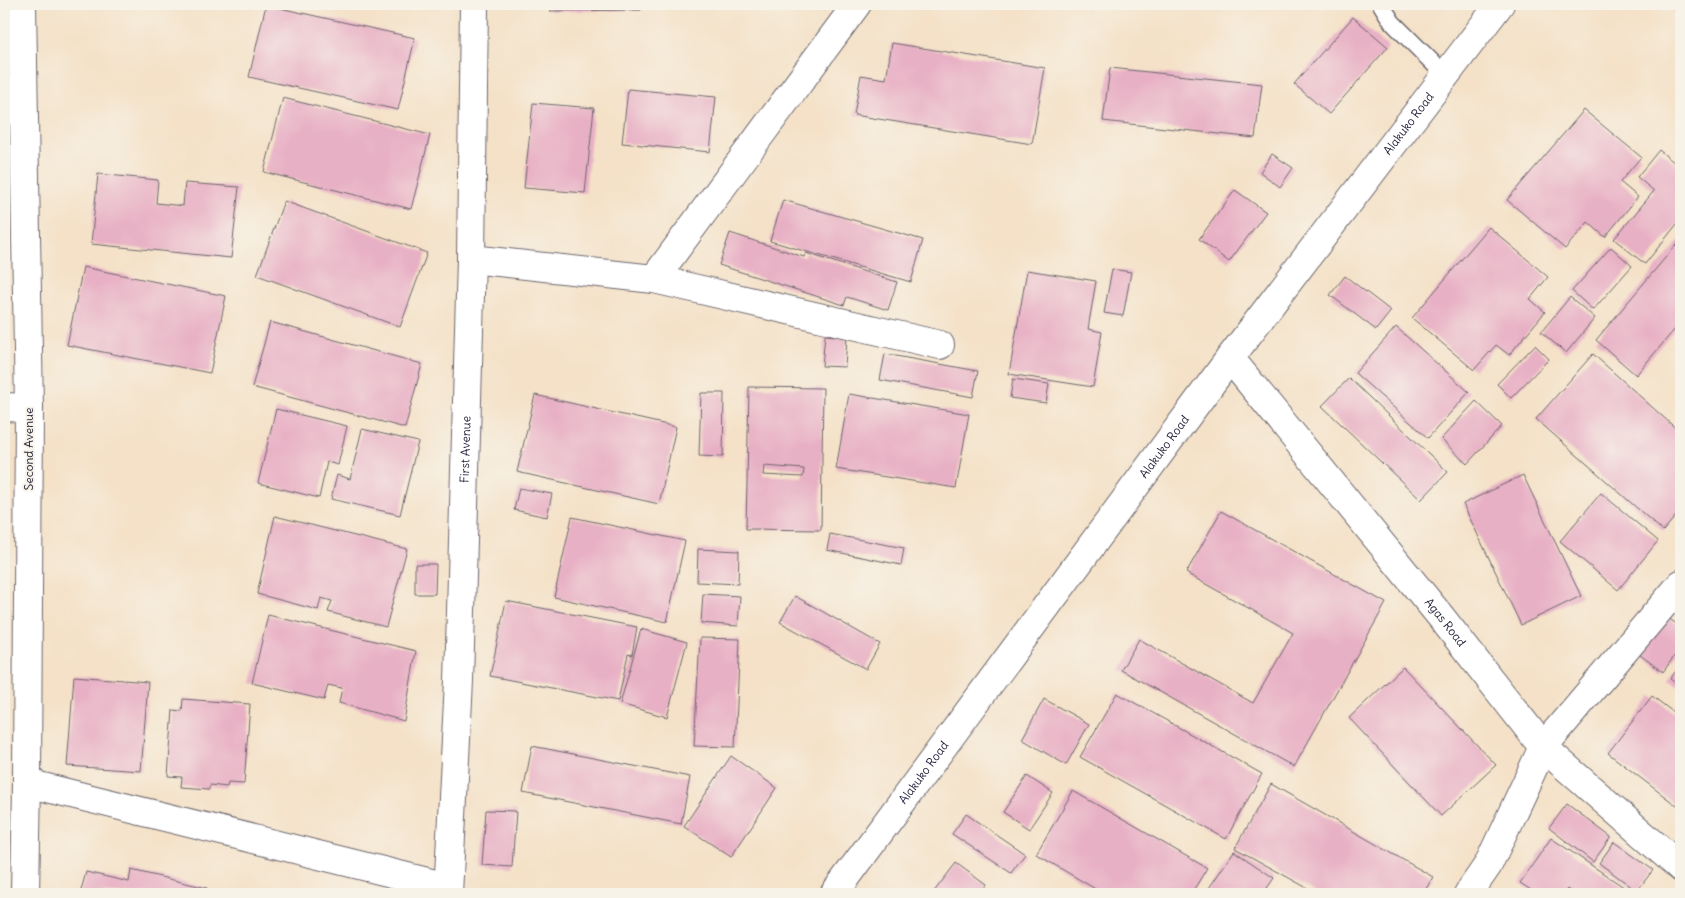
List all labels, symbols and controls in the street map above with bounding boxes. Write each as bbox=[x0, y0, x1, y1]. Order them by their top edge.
street label: Alakuko Road bbox=[1380, 89, 1437, 158]
street label: Second Avenue bbox=[21, 408, 36, 490]
street label: Alakuko Road bbox=[1136, 412, 1192, 481]
street label: First Avenue bbox=[457, 416, 474, 483]
street label: Agas Road bbox=[1422, 595, 1469, 650]
street label: Alakuko Road bbox=[895, 738, 951, 807]

